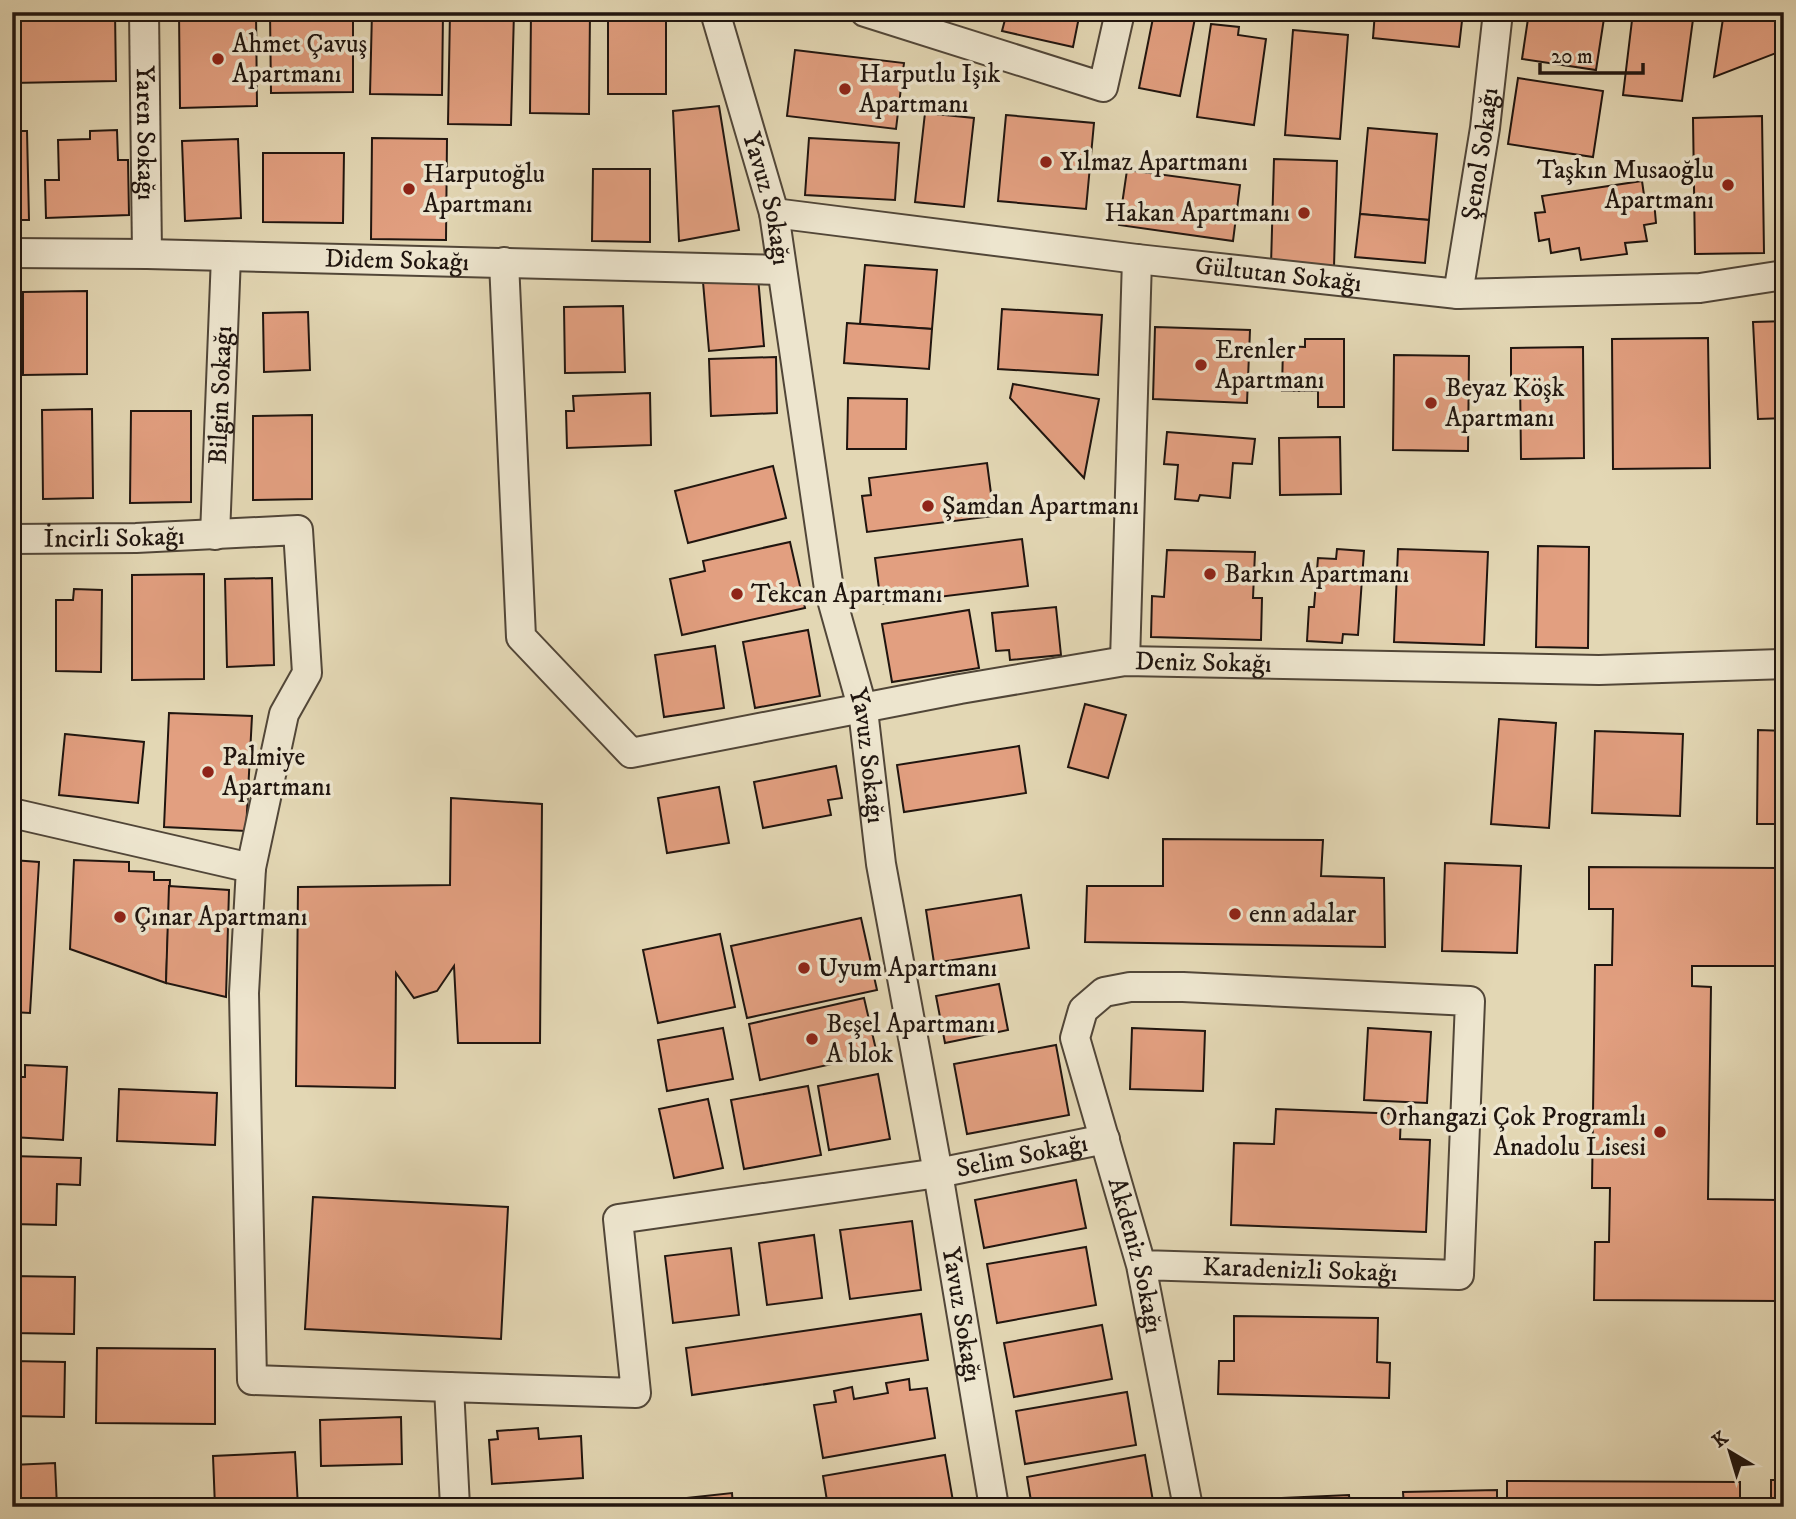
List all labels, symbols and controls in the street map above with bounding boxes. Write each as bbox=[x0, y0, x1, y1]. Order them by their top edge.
place label: Ahmet Çavuş Apartmanı bbox=[232, 28, 367, 91]
scale bar bbox=[1540, 32, 1644, 76]
text: 20 m bbox=[1551, 44, 1593, 70]
marker: Ahmet Çavuş Apartmanı bbox=[210, 51, 226, 67]
place label: Harputlu Işık Apartmanı bbox=[859, 58, 1000, 121]
street label: Yaren Sokağı bbox=[128, 65, 163, 201]
marker: Harputlu Işık Apartmanı bbox=[837, 81, 853, 97]
street label: Şenol Sokağı bbox=[1454, 86, 1506, 222]
street label: Yavuz Sokağı bbox=[735, 128, 798, 267]
place label: Yılmaz Apartmanı bbox=[1060, 146, 1248, 179]
marker: Yılmaz Apartmanı bbox=[1038, 154, 1054, 170]
place label: Taşkın Musaoğlu Apartmanı bbox=[1537, 154, 1714, 217]
place label: Harputoğlu Apartmanı bbox=[423, 158, 545, 221]
marker: Taşkın Musaoğlu Apartmanı bbox=[1720, 177, 1736, 193]
marker: Harputoğlu Apartmanı bbox=[401, 181, 417, 197]
place label: Hakan Apartmanı bbox=[1105, 197, 1290, 230]
marker: Hakan Apartmanı bbox=[1296, 205, 1312, 221]
street label: Didem Sokağı bbox=[324, 242, 470, 279]
street label: Gültutan Sokağı bbox=[1193, 249, 1363, 300]
street label: Bilgin Sokağı bbox=[201, 325, 240, 465]
place label: Erenler Apartmanı bbox=[1215, 334, 1325, 397]
marker: Erenler Apartmanı bbox=[1193, 357, 1209, 373]
place label: Beyaz Köşk Apartmanı bbox=[1445, 372, 1565, 435]
marker: Beyaz Köşk Apartmanı bbox=[1423, 395, 1439, 411]
place label: Şamdan Apartmanı bbox=[942, 490, 1139, 523]
marker: Şamdan Apartmanı bbox=[920, 498, 936, 514]
street label: İncirli Sokağı bbox=[43, 519, 185, 555]
place label: Barkın Apartmanı bbox=[1224, 558, 1409, 591]
marker: Barkın Apartmanı bbox=[1202, 566, 1218, 582]
place label: Tekcan Apartmanı bbox=[751, 578, 942, 611]
marker: Tekcan Apartmanı bbox=[729, 586, 745, 602]
street label: Deniz Sokağı bbox=[1135, 645, 1272, 680]
street label: Yavuz Sokağı bbox=[841, 684, 893, 825]
place label: Palmiye Apartmanı bbox=[222, 741, 332, 804]
marker: Palmiye Apartmanı bbox=[200, 764, 216, 780]
place label: enn adalar bbox=[1249, 898, 1356, 931]
place label: Çınar Apartmanı bbox=[134, 901, 307, 934]
marker: enn adalar bbox=[1227, 906, 1243, 922]
marker: Çınar Apartmanı bbox=[112, 909, 128, 925]
place label: Uyum Apartmanı bbox=[818, 952, 997, 985]
marker: Uyum Apartmanı bbox=[796, 960, 812, 976]
place label: Beşel Apartmanı A blok bbox=[826, 1008, 996, 1071]
marker: Beşel Apartmanı A blok bbox=[804, 1031, 820, 1047]
place label: Orhangazi Çok Programlı Anadolu Lisesi bbox=[1379, 1101, 1646, 1164]
marker: Orhangazi Çok Programlı Anadolu Lisesi bbox=[1652, 1124, 1668, 1140]
street label: Selim Sokağı bbox=[953, 1126, 1091, 1185]
street label: Akdeniz Sokağı bbox=[1100, 1174, 1170, 1336]
street label: Yavuz Sokağı bbox=[934, 1245, 989, 1384]
street label: Karadenizli Sokağı bbox=[1202, 1250, 1398, 1290]
north arrow bbox=[1694, 1418, 1764, 1488]
text: K bbox=[1708, 1426, 1733, 1453]

